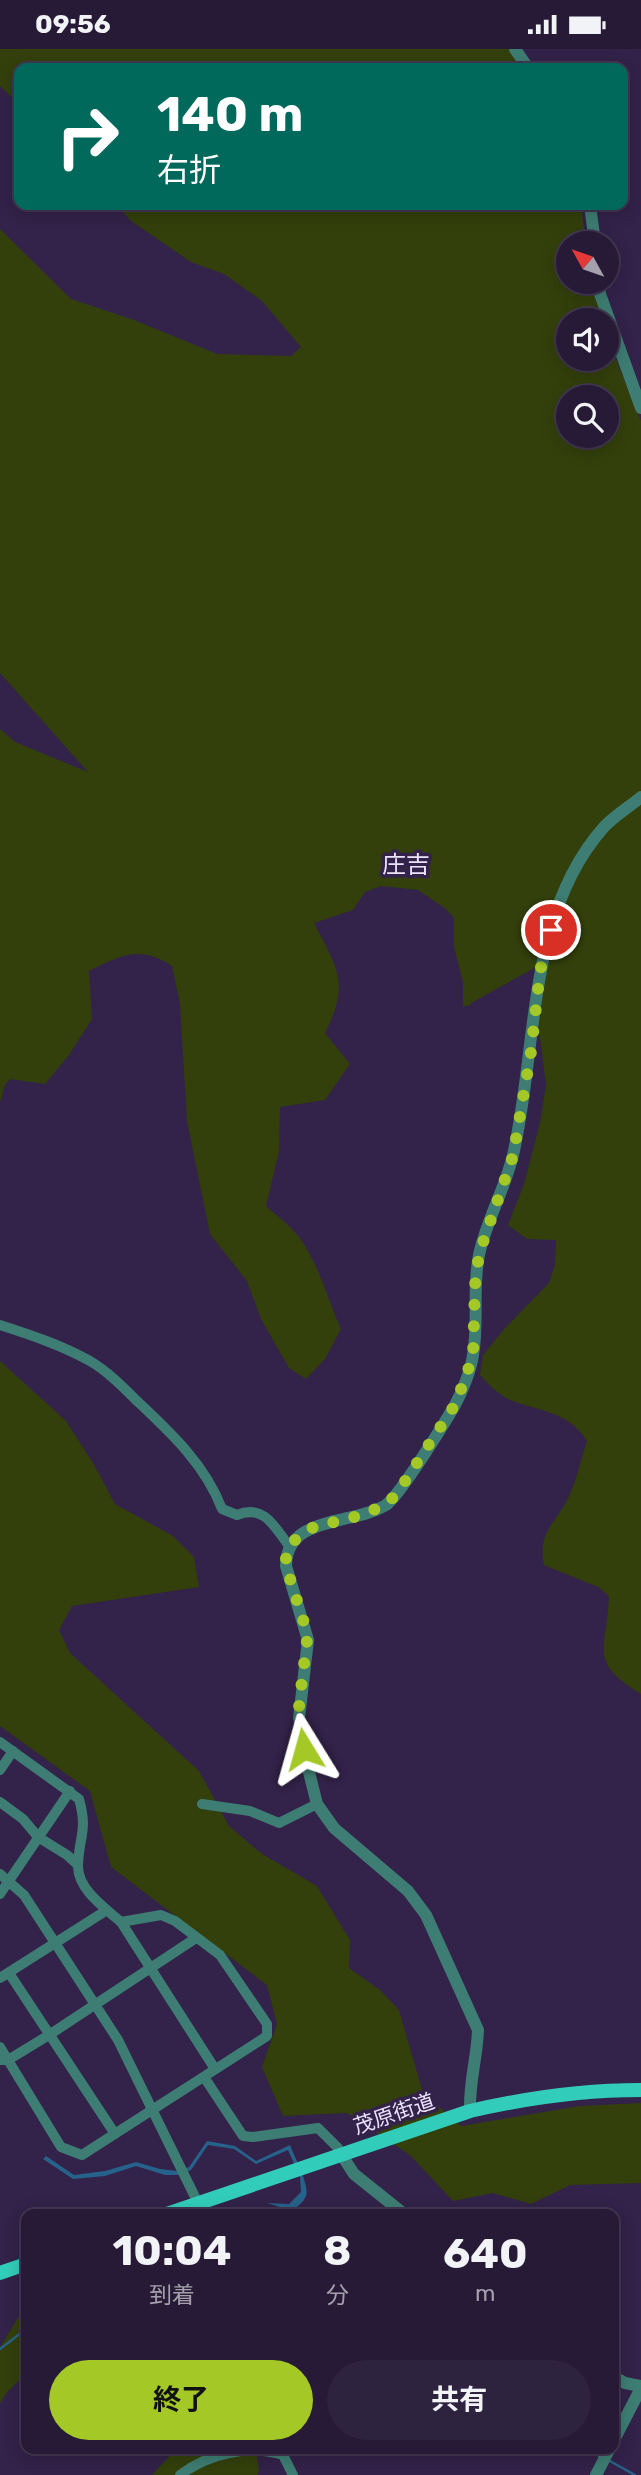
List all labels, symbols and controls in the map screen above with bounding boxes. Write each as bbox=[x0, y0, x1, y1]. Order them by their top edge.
text: 09:56 bbox=[35, 9, 111, 40]
text: 140 m bbox=[157, 85, 303, 143]
icon: right bbox=[42, 91, 133, 182]
text: 右折 bbox=[157, 151, 221, 189]
north arrow bbox=[556, 231, 620, 294]
map controls bbox=[556, 231, 619, 448]
button: sound bbox=[556, 308, 619, 371]
button: search bbox=[556, 385, 619, 448]
district label: 庄吉 bbox=[382, 851, 430, 879]
pin bbox=[521, 900, 581, 960]
icon: arrive bbox=[532, 911, 570, 949]
position arrow bbox=[267, 1712, 341, 1786]
street label: 茂原街道 bbox=[350, 2088, 438, 2139]
text: 10:04 bbox=[113, 2226, 231, 2276]
text: 8 bbox=[323, 2226, 351, 2276]
text: 640 bbox=[443, 2229, 527, 2279]
text: m bbox=[475, 2279, 495, 2307]
text: 到着 bbox=[149, 2281, 195, 2309]
text: 分 bbox=[326, 2281, 349, 2309]
button: 終了 bbox=[49, 2360, 313, 2440]
button: 共有 bbox=[327, 2360, 591, 2440]

